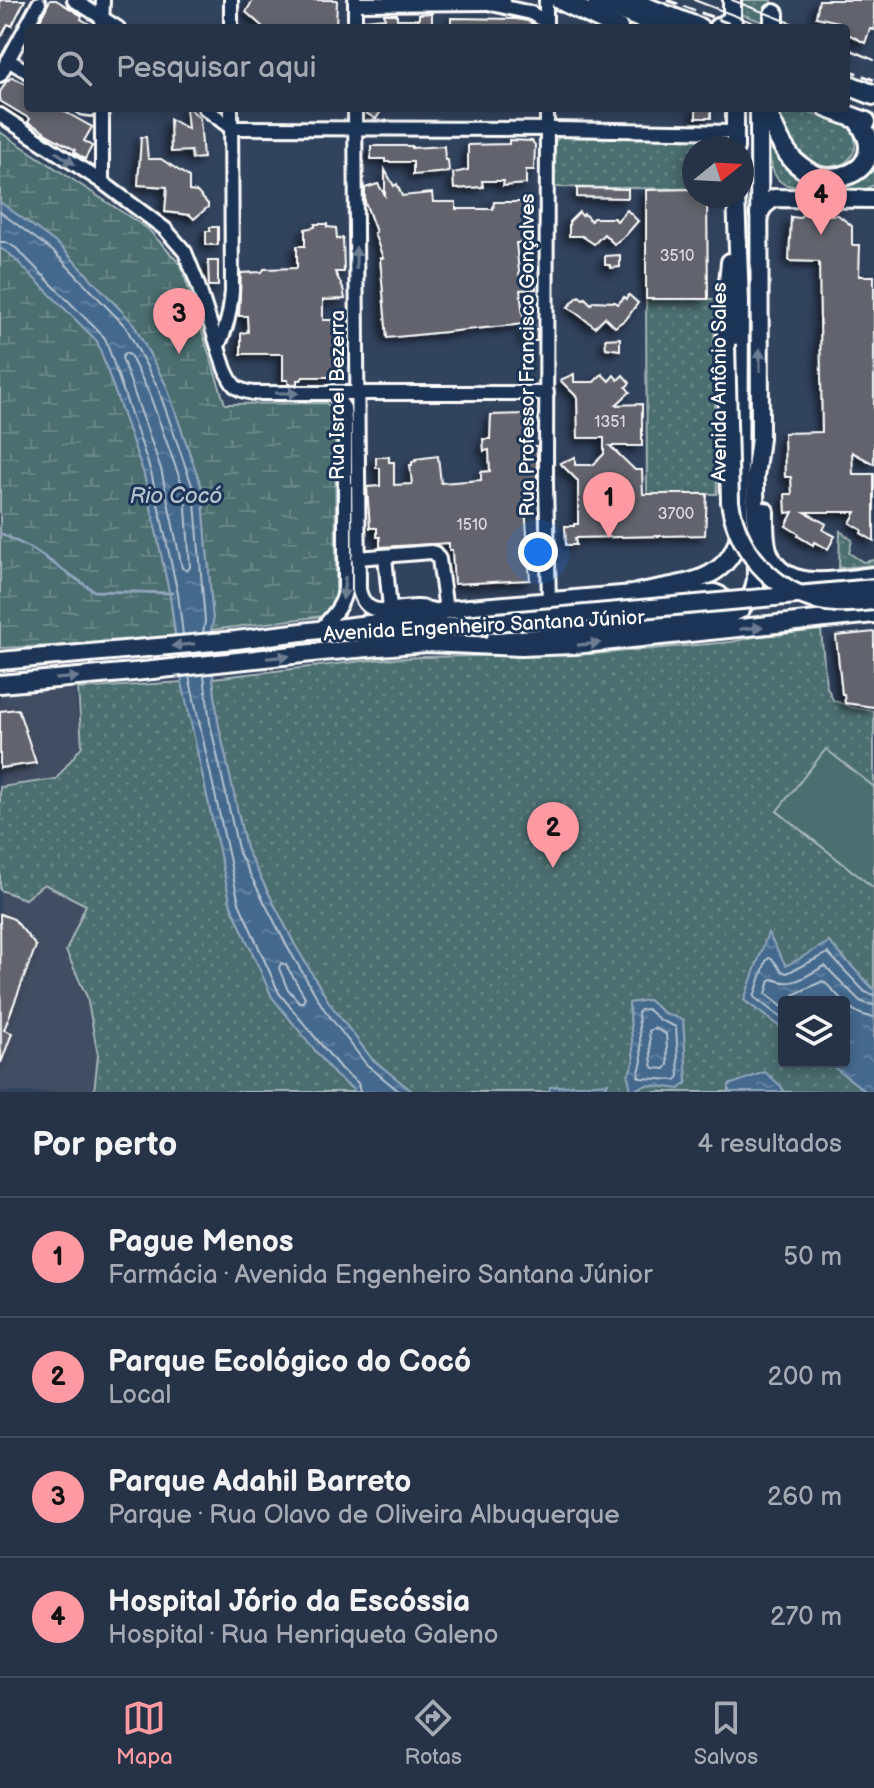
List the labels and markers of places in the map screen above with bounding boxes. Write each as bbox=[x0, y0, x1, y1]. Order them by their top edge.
pin: 4 bbox=[795, 169, 847, 235]
pin: 3 bbox=[153, 288, 205, 354]
pin: 1 bbox=[583, 472, 635, 538]
pin: 2 bbox=[527, 802, 579, 868]

